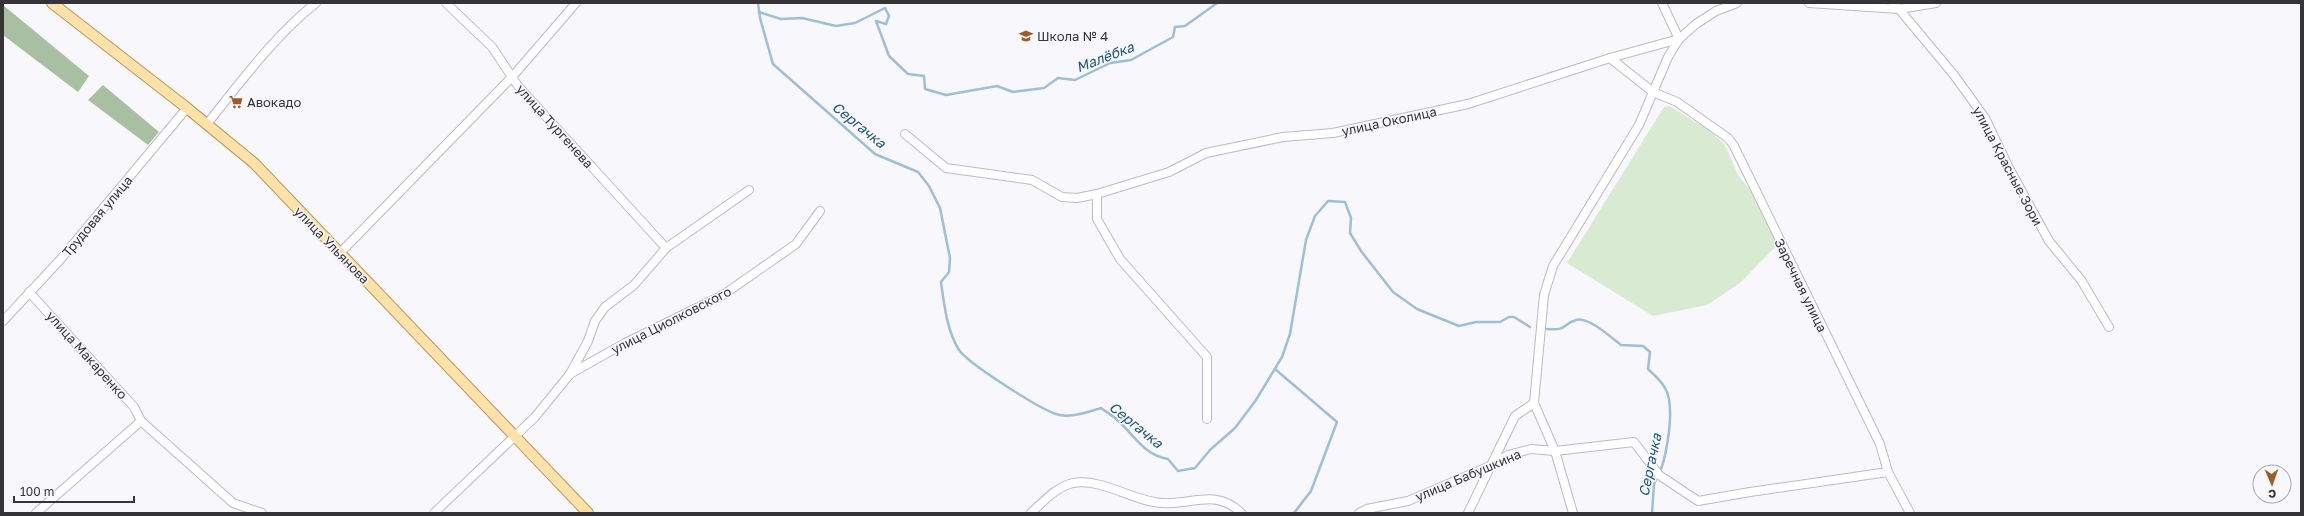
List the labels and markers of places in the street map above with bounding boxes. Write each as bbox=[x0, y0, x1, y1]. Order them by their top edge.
school or university icon: Школа № 4 bbox=[1018, 28, 1034, 44]
place label: Школа № 4 bbox=[1037, 28, 1108, 44]
supermarket icon: Авокадо bbox=[228, 94, 244, 110]
place label: Авокадо bbox=[247, 94, 301, 110]

